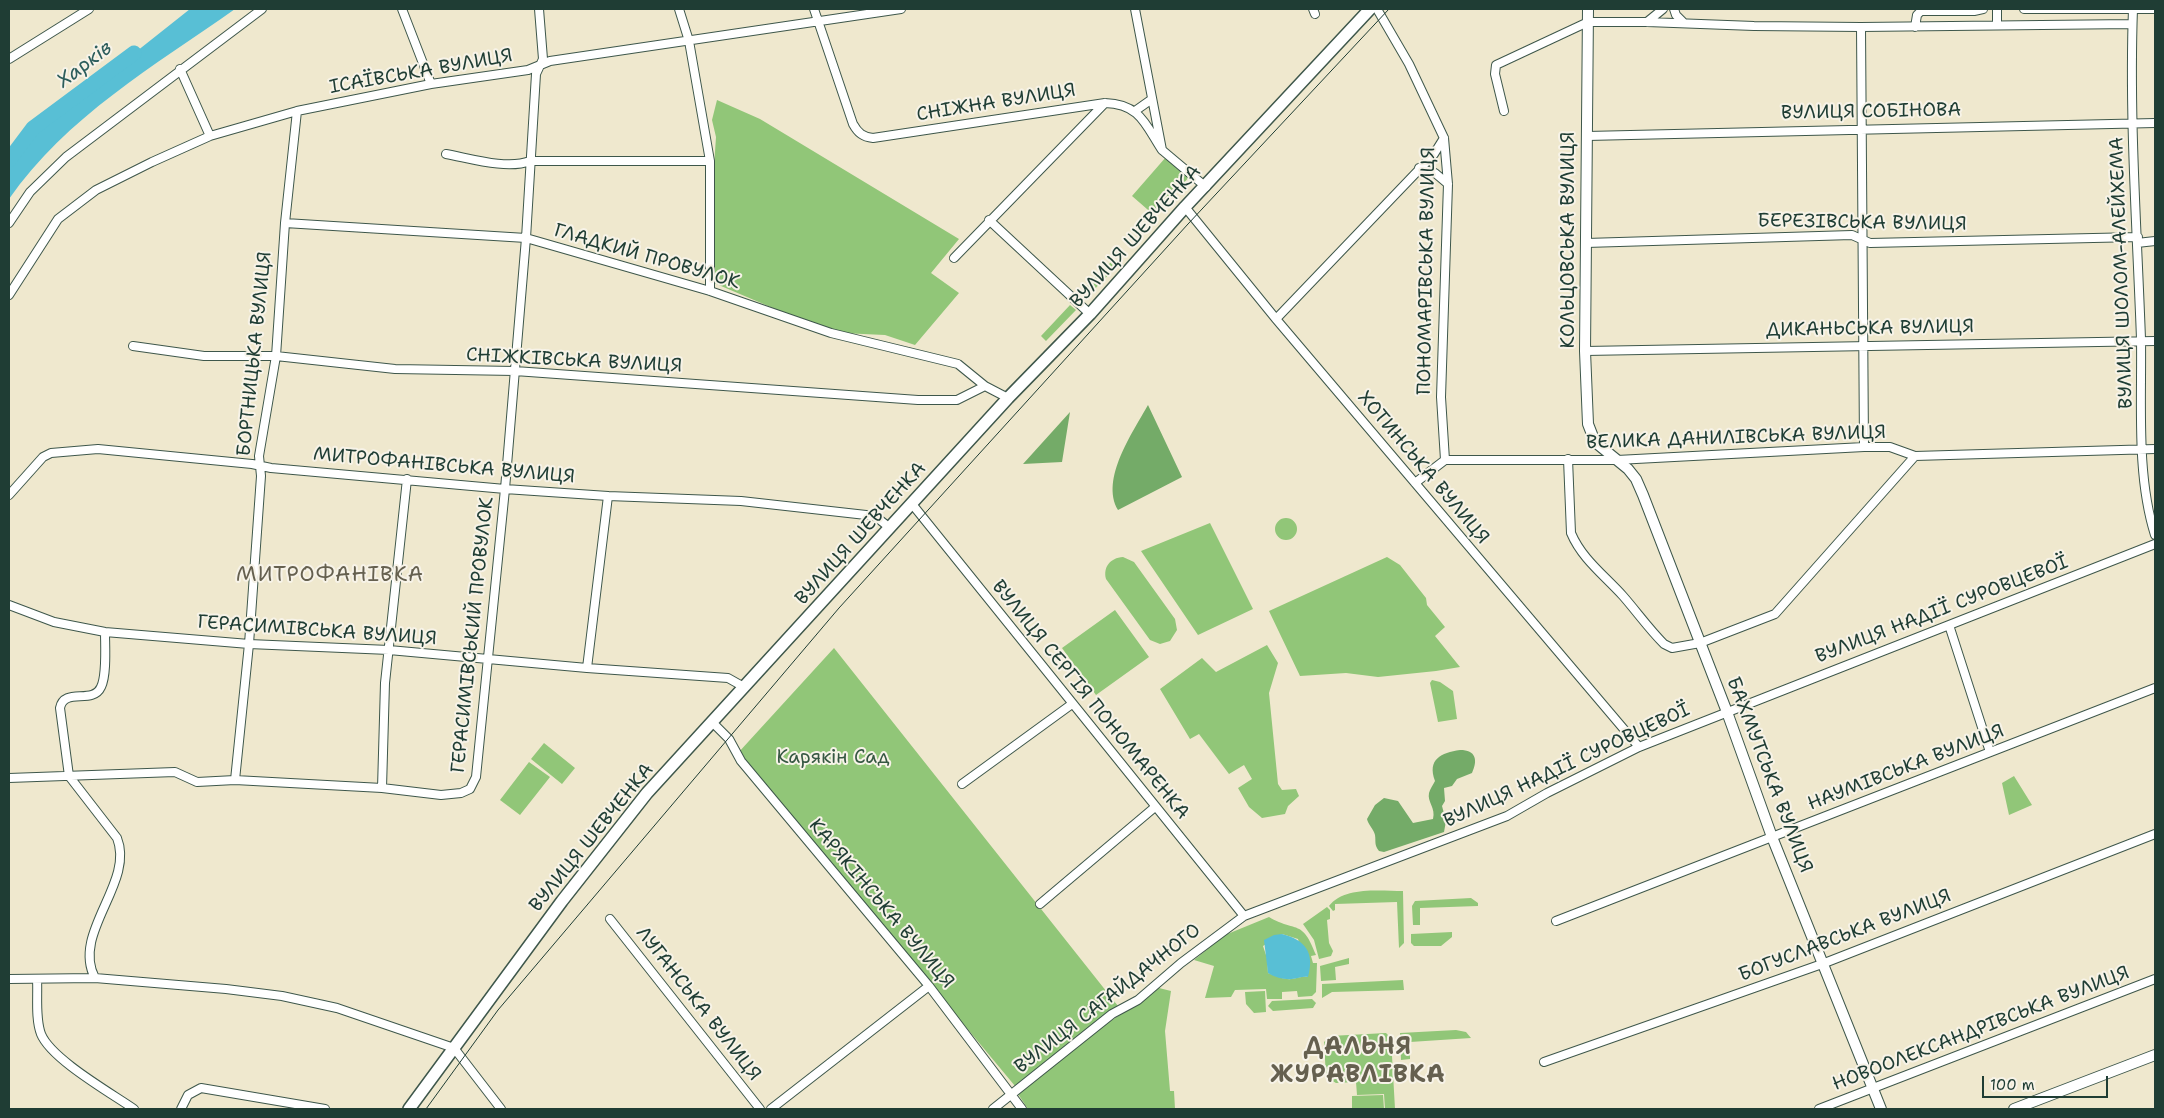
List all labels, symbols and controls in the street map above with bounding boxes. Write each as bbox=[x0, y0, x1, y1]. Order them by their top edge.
water label: Харків bbox=[53, 36, 117, 94]
street label: ІСАЇВСЬКА ВУЛИЦЯ bbox=[328, 45, 514, 99]
street label: СНІЖНА ВУЛИЦЯ bbox=[915, 79, 1077, 127]
street label: ВУЛИЦЯ СОБІНОВА bbox=[1781, 99, 1961, 125]
street label: КОЛЬЦОВСЬКА ВУЛИЦЯ bbox=[1558, 132, 1580, 348]
street label: ВУЛИЦЯ ШОЛОМ-АЛЕЙХЕМА bbox=[2106, 137, 2138, 409]
street label: ПОНОМАРІВСЬКА ВУЛИЦЯ bbox=[1413, 147, 1441, 395]
street label: ВУЛИЦЯ ШЕВЧЕНКА bbox=[1066, 161, 1206, 313]
street label: БЕРЕЗІВСЬКА ВУЛИЦЯ bbox=[1757, 210, 1967, 236]
street label: ГЛАДКИЙ ПРОВУЛОК bbox=[551, 220, 743, 294]
street label: БОРТНИЦЬКА ВУЛИЦЯ bbox=[233, 250, 277, 458]
street label: ДИКАНЬСЬКА ВУЛИЦЯ bbox=[1766, 316, 1974, 342]
street label: СНІЖКІВСЬКА ВУЛИЦЯ bbox=[465, 344, 683, 378]
street label: ХОТИНСЬКА ВУЛИЦЯ bbox=[1352, 387, 1494, 549]
street label: ВЕЛИКА ДАНИЛІВСЬКА ВУЛИЦЯ bbox=[1586, 421, 1886, 455]
street label: МИТРОФАНІВСЬКА ВУЛИЦЯ bbox=[312, 443, 576, 489]
street label: ВУЛИЦЯ ШЕВЧЕНКА bbox=[791, 458, 931, 610]
street label: ГЕРАСИМІВСЬКИЙ ПРОВУЛОК bbox=[447, 496, 499, 774]
street label: ВУЛИЦЯ НАДІЇ СУРОВЦЕВОЇ bbox=[1812, 551, 2072, 669]
district label: МИТРОФАНІВКА bbox=[235, 563, 425, 589]
street label: ВУЛИЦЯ СЕРГІЯ ПОНОМАРЕНКА bbox=[986, 576, 1194, 824]
street label: ГЕРАСИМІВСЬКА ВУЛИЦЯ bbox=[197, 611, 437, 651]
street label: БАХМУТСЬКА ВУЛИЦЯ bbox=[1721, 674, 1817, 876]
street label: ВУЛИЦЯ НАДІЇ СУРОВЦЕВОЇ bbox=[1440, 699, 1694, 833]
street label: НАУМІВСЬКА ВУЛИЦЯ bbox=[1805, 720, 2007, 816]
park label: Карякін Сад bbox=[776, 747, 890, 769]
street label: ВУЛИЦЯ ШЕВЧЕНКА bbox=[525, 759, 659, 917]
street label: КАРЯКІНСЬКА ВУЛИЦЯ bbox=[803, 815, 959, 993]
street label: БОГУСЛАВСЬКА ВУЛИЦЯ bbox=[1736, 885, 1954, 987]
street label: ВУЛИЦЯ САГАЙДАЧНОГО bbox=[1010, 919, 1206, 1079]
street label: ЛУГАНСЬКА ВУЛИЦЯ bbox=[631, 922, 765, 1086]
street label: НОВООЛЕКСАНДРІВСЬКА ВУЛИЦЯ bbox=[1829, 962, 2133, 1096]
district label: ДАЛЬНЯ ЖУРАВЛІВКА bbox=[1269, 1034, 1447, 1090]
scale bar bbox=[1984, 1066, 2110, 1098]
text: 100 m bbox=[1990, 1075, 2035, 1095]

